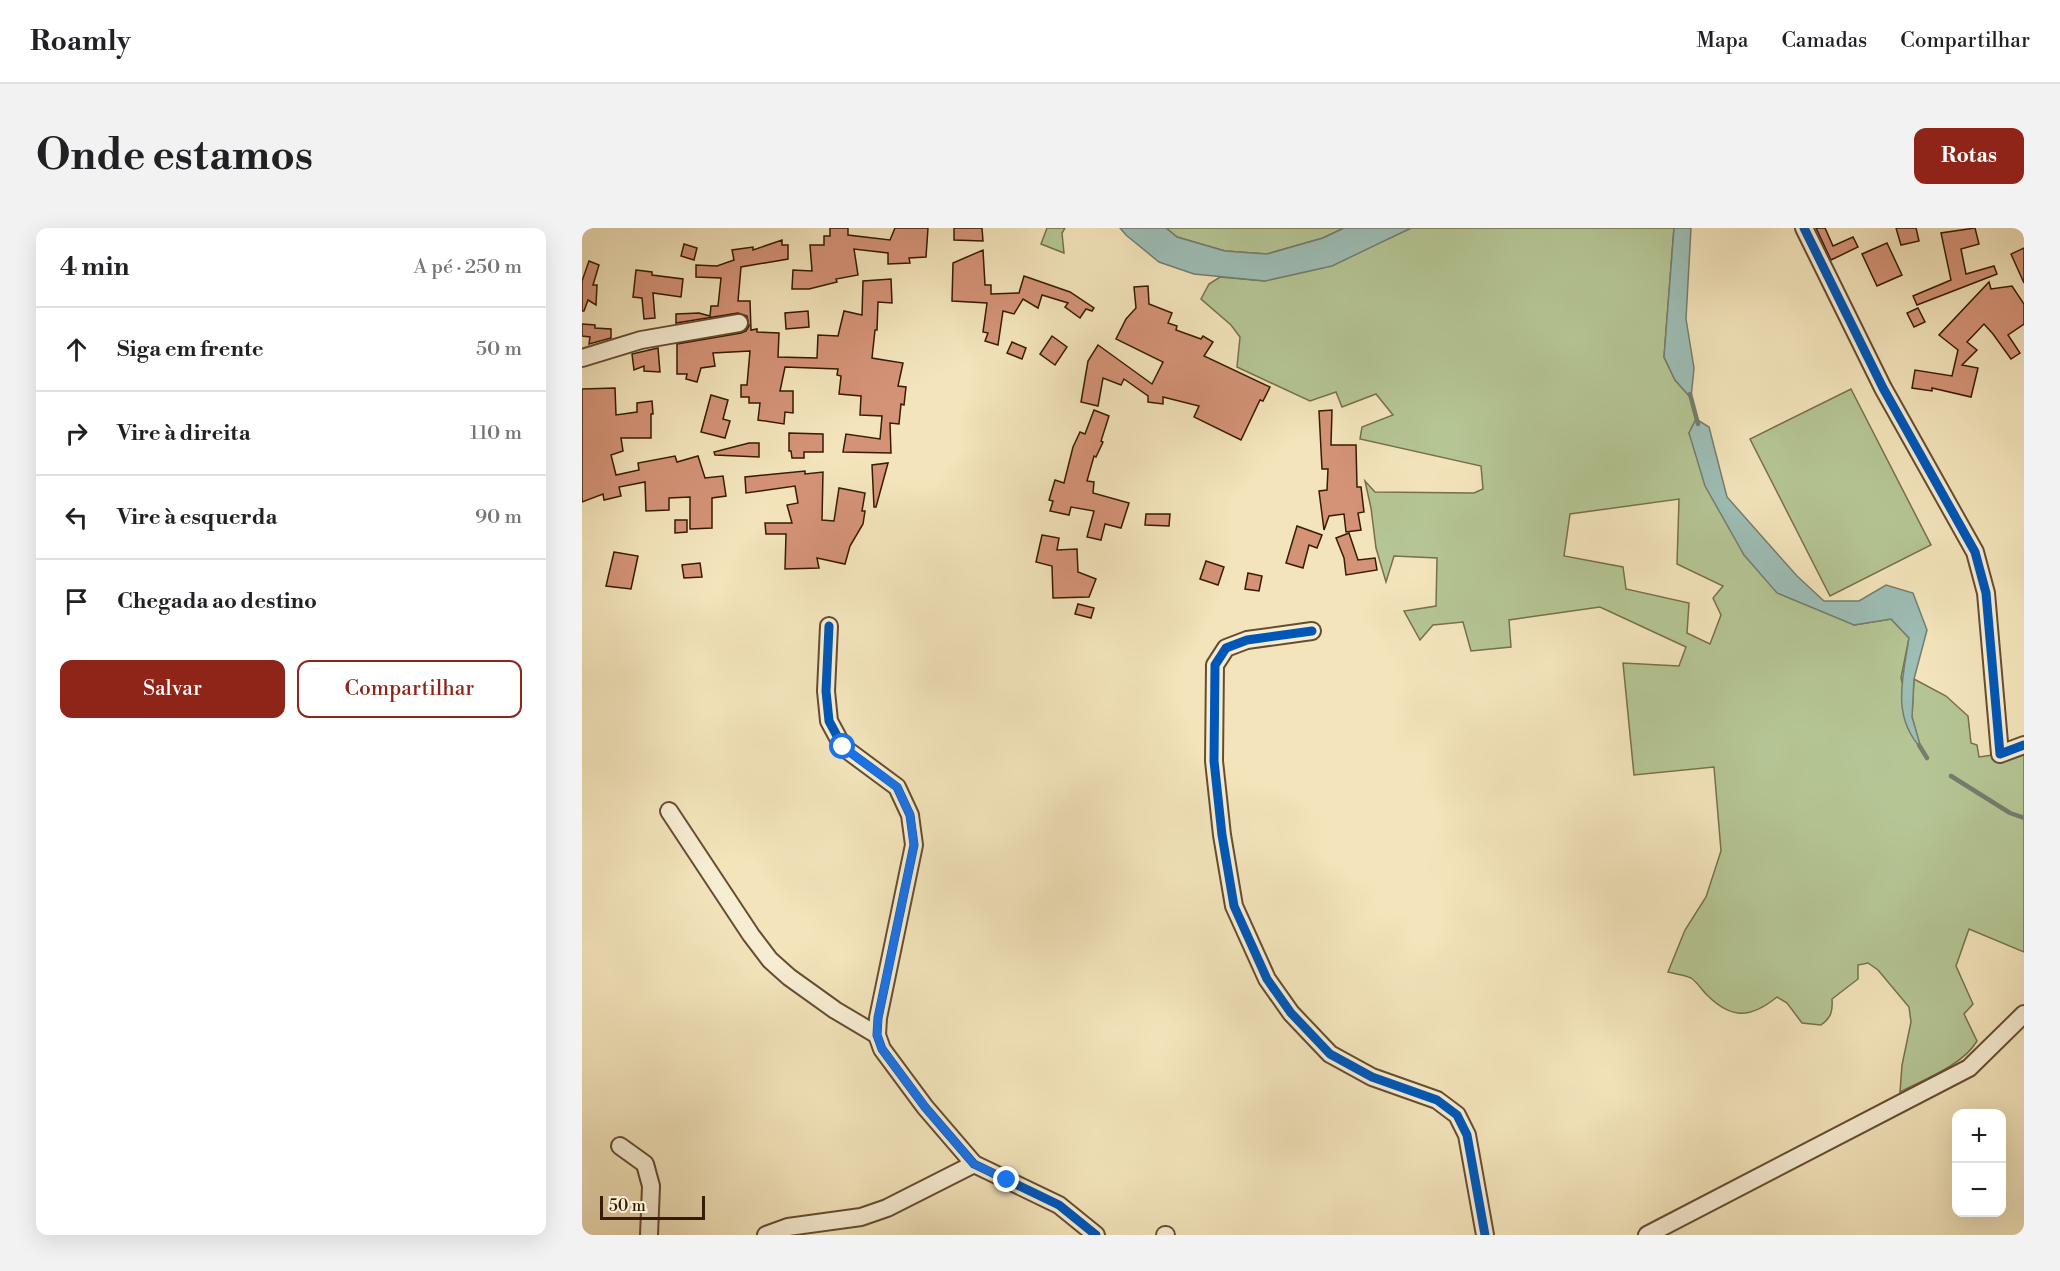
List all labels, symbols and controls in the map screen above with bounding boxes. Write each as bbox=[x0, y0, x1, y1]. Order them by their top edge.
text: Roamly bbox=[30, 24, 131, 59]
text: Mapa bbox=[1696, 28, 1748, 54]
text: Camadas bbox=[1781, 28, 1867, 54]
text: Compartilhar bbox=[1900, 28, 2030, 54]
button: Rotas bbox=[1914, 128, 2024, 184]
text: Onde estamos bbox=[36, 130, 313, 183]
text: 4 min bbox=[60, 251, 130, 283]
text: A pé · 250 m bbox=[414, 255, 522, 280]
icon: ahead bbox=[60, 333, 93, 366]
text: Siga em frente bbox=[117, 336, 264, 363]
text: 50 m bbox=[476, 337, 522, 362]
icon: right bbox=[60, 417, 93, 450]
text: Vire à direita bbox=[117, 420, 251, 447]
text: 110 m bbox=[470, 421, 522, 446]
icon: left bbox=[60, 501, 93, 534]
text: Vire à esquerda bbox=[117, 504, 277, 531]
text: 90 m bbox=[475, 505, 522, 530]
icon: arrive bbox=[60, 585, 93, 618]
text: Chegada ao destino bbox=[117, 588, 317, 615]
button: Salvar bbox=[60, 660, 285, 718]
button: Compartilhar bbox=[297, 660, 522, 718]
route start bbox=[829, 733, 855, 759]
map controls bbox=[1952, 1109, 2006, 1217]
button: + bbox=[1952, 1109, 2006, 1163]
button: − bbox=[1952, 1163, 2006, 1217]
route end bbox=[993, 1166, 1019, 1192]
scale bar bbox=[600, 1193, 705, 1220]
text: 50 m bbox=[609, 1196, 646, 1216]

